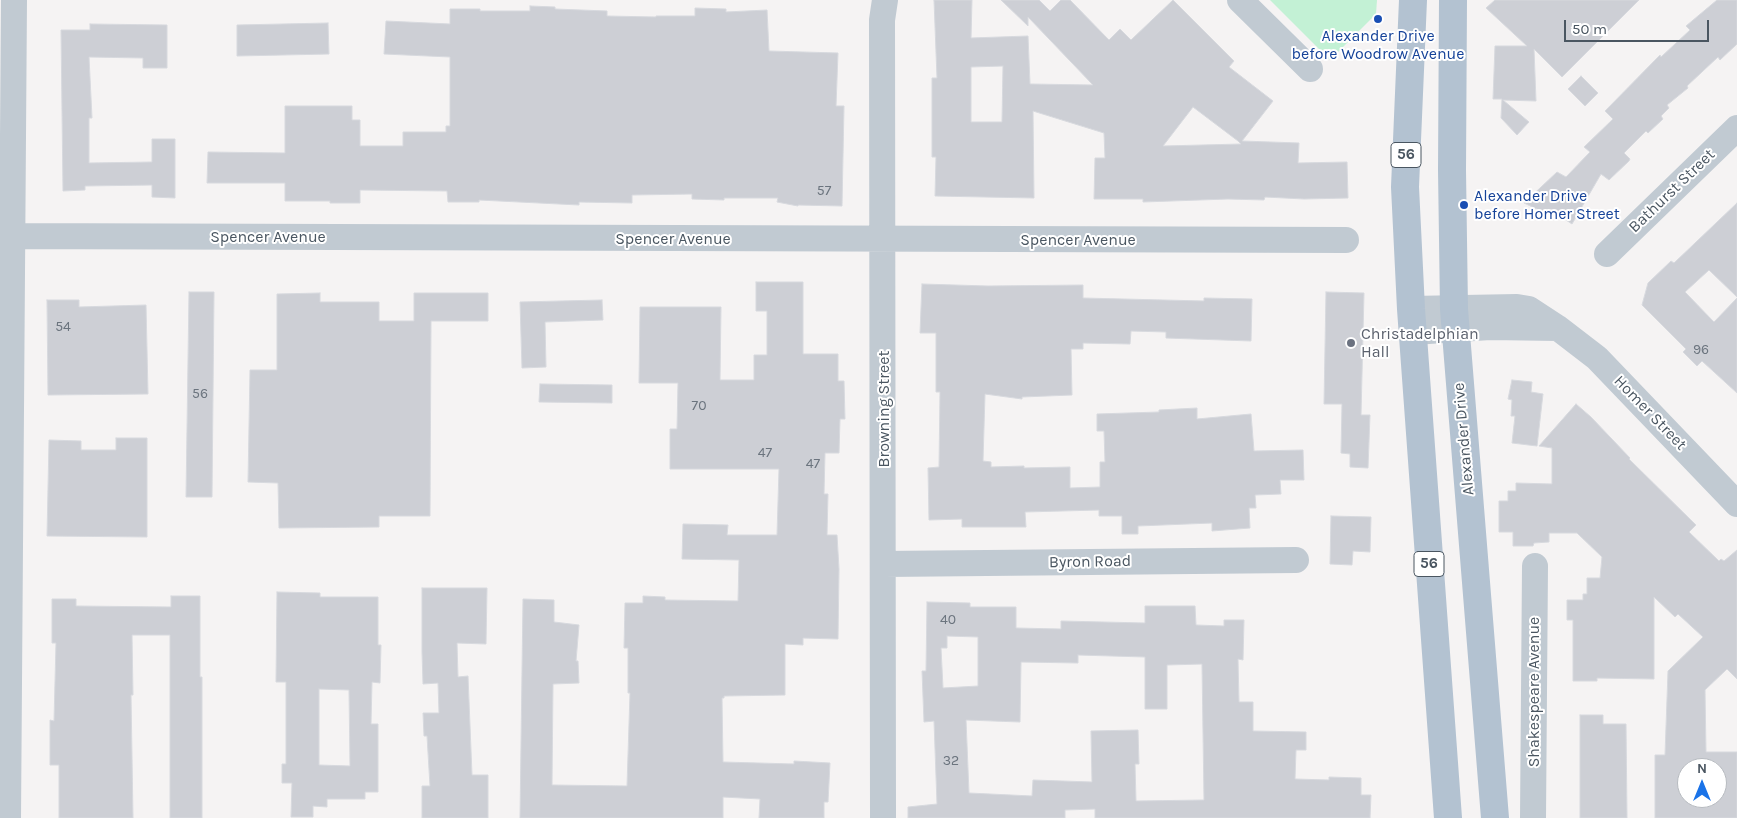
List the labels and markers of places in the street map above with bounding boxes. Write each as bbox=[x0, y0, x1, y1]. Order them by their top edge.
marker: Alexander Drive before Woodrow Avenue bbox=[1372, 13, 1384, 25]
place label: Alexander Drive before Woodrow Avenue bbox=[1291, 26, 1465, 64]
place label: Alexander Drive before Homer Street bbox=[1474, 186, 1620, 224]
marker: Alexander Drive before Homer Street bbox=[1458, 199, 1470, 211]
place label: Christadelphian Hall bbox=[1361, 324, 1479, 362]
marker: Christadelphian Hall bbox=[1345, 337, 1357, 349]

